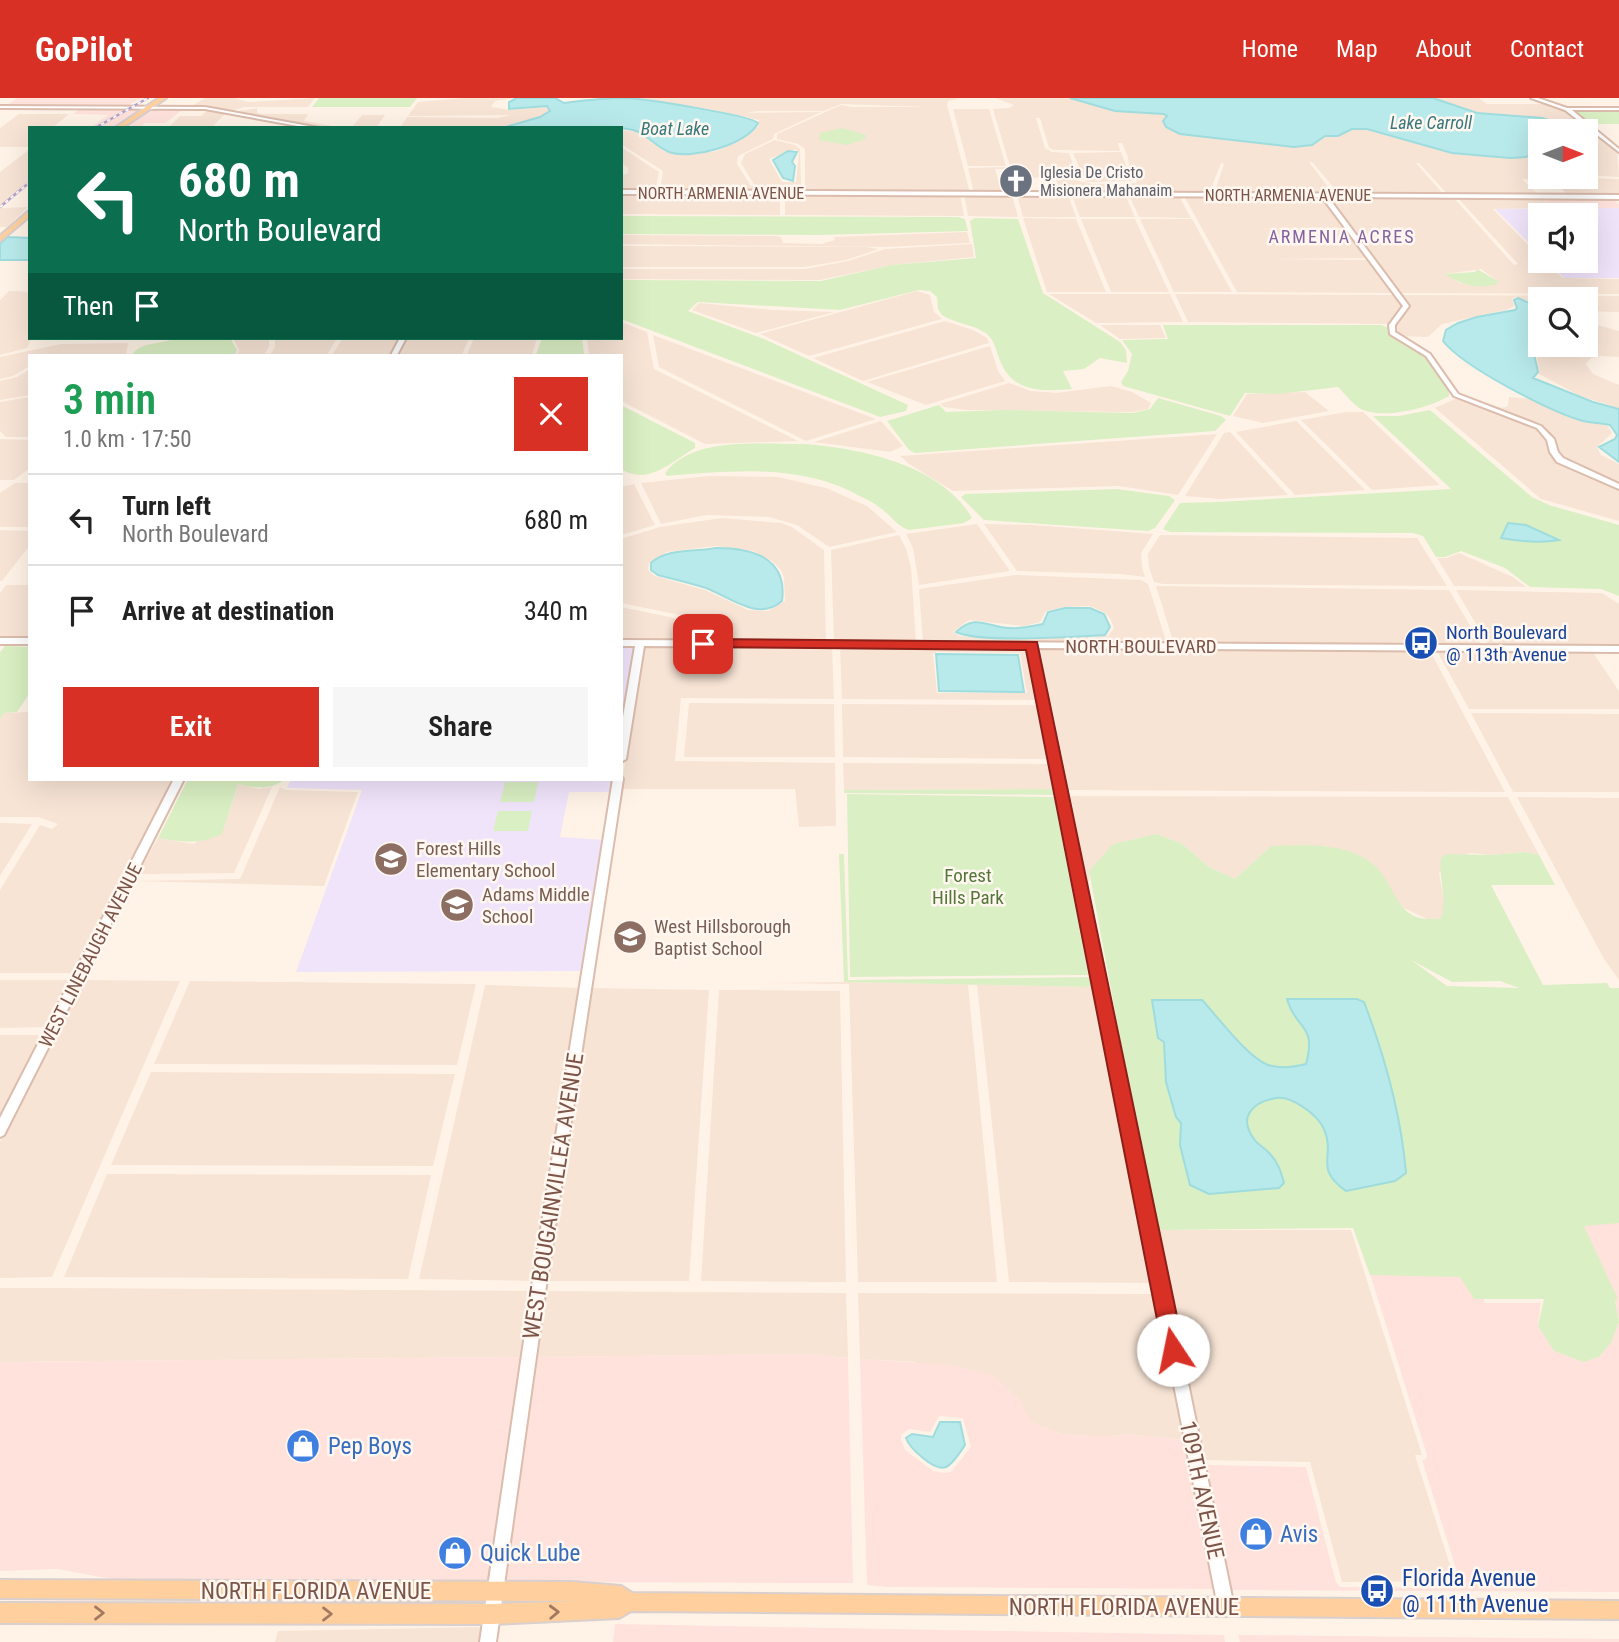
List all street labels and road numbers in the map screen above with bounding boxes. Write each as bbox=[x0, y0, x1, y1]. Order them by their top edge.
street label: NORTH ARMENIA AVENUE bbox=[638, 184, 804, 203]
street label: NORTH ARMENIA AVENUE bbox=[1205, 186, 1371, 205]
street label: NORTH BOULEVARD bbox=[1065, 635, 1217, 658]
street label: WEST LINEBAUGH AVENUE bbox=[34, 859, 147, 1051]
street label: WEST BOUGAINVILLEA AVENUE bbox=[518, 1051, 589, 1341]
street label: 109TH AVENUE bbox=[1174, 1418, 1229, 1562]
street label: NORTH FLORIDA AVENUE bbox=[201, 1578, 431, 1605]
street label: NORTH FLORIDA AVENUE bbox=[1009, 1594, 1239, 1621]

